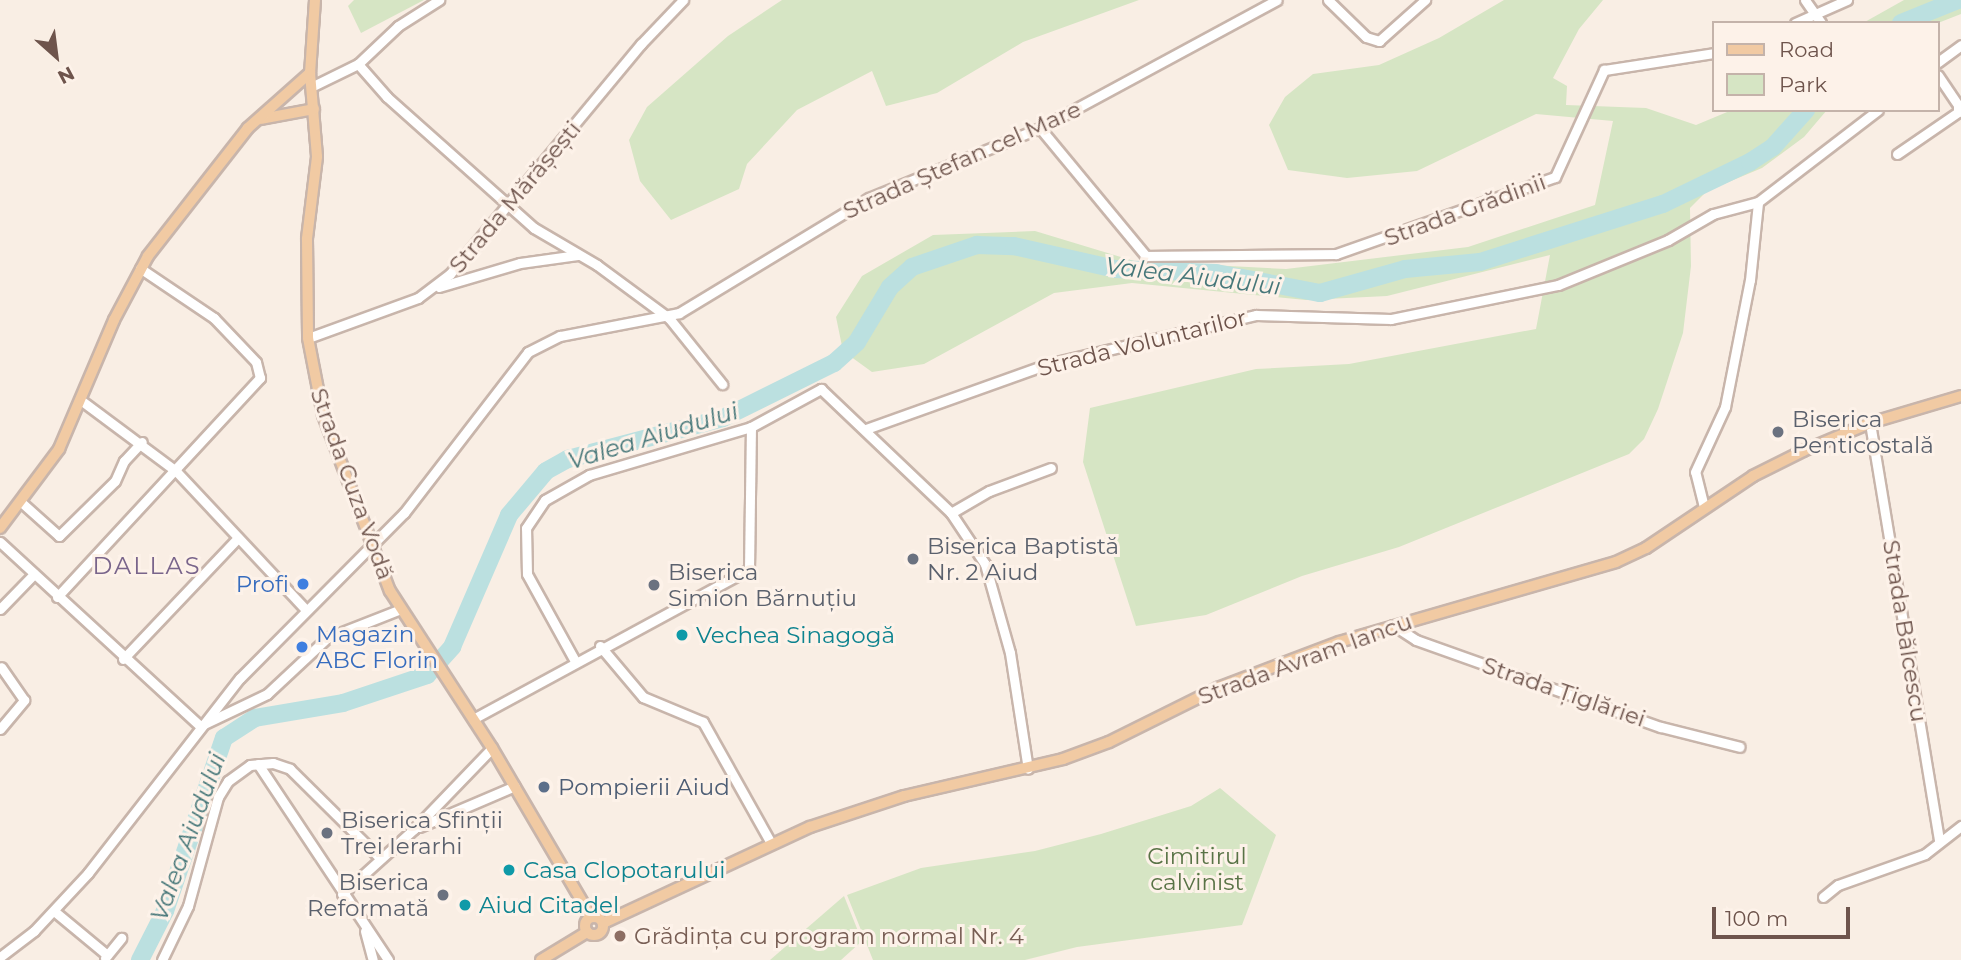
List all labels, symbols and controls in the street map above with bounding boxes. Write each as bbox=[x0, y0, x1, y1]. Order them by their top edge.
north arrow bbox=[21, 21, 91, 91]
legend bbox=[1713, 21, 1940, 112]
text: Road bbox=[1779, 37, 1834, 62]
text: N bbox=[54, 61, 78, 89]
text: Park bbox=[1779, 72, 1827, 97]
street label: Strada Ștefan cel Mare bbox=[839, 95, 1085, 225]
street label: Strada Mărășești bbox=[443, 115, 587, 279]
street label: Strada Grădinii bbox=[1380, 168, 1550, 252]
water label: Valea Aiudului bbox=[1104, 251, 1282, 301]
street label: Strada Voluntarilor bbox=[1035, 304, 1249, 382]
street label: Strada Cuza Vodă bbox=[305, 385, 399, 583]
water label: Valea Aiudului bbox=[564, 396, 742, 476]
place label: Biserica Penticostală bbox=[1792, 405, 1934, 459]
marker: Biserica Penticostală bbox=[1770, 424, 1786, 440]
place label: Biserica Baptistă Nr. 2 Aiud bbox=[927, 532, 1119, 586]
street label: Strada Bălcescu bbox=[1877, 538, 1933, 724]
marker: Biserica Baptistă Nr. 2 Aiud bbox=[905, 551, 921, 567]
district label: DALLAS bbox=[93, 552, 201, 580]
place label: Biserica Simion Bărnuțiu bbox=[668, 558, 857, 612]
place label: Profi bbox=[236, 570, 289, 598]
marker: Profi bbox=[295, 576, 311, 592]
marker: Biserica Simion Bărnuțiu bbox=[646, 577, 662, 593]
street label: Strada Avram Iancu bbox=[1194, 607, 1416, 711]
place label: Magazin ABC Florin bbox=[316, 620, 438, 674]
place label: Vechea Sinagogă bbox=[696, 621, 895, 649]
marker: Vechea Sinagogă bbox=[674, 627, 690, 643]
marker: Magazin ABC Florin bbox=[294, 639, 310, 655]
street label: Strada Țiglăriei bbox=[1479, 651, 1649, 733]
water label: Valea Aiudului bbox=[144, 749, 232, 925]
place label: Pompierii Aiud bbox=[558, 773, 730, 801]
marker: Pompierii Aiud bbox=[536, 779, 552, 795]
place label: Biserica Sfinții Trei Ierarhi bbox=[341, 806, 503, 860]
marker: Biserica Sfinții Trei Ierarhi bbox=[319, 825, 335, 841]
park label: Cimitirul calvinist bbox=[1147, 842, 1247, 896]
place label: Casa Clopotarului bbox=[523, 856, 725, 884]
marker: Casa Clopotarului bbox=[501, 862, 517, 878]
place label: Biserica Reformată bbox=[307, 868, 429, 922]
marker: Biserica Reformată bbox=[435, 887, 451, 903]
place label: Aiud Citadel bbox=[479, 891, 619, 919]
scale bar bbox=[1716, 894, 1854, 938]
marker: Aiud Citadel bbox=[457, 897, 473, 913]
text: 100 m bbox=[1725, 906, 1788, 931]
place label: Grădința cu program normal Nr. 4 bbox=[634, 922, 1024, 950]
marker: Grădința cu program normal Nr. 4 bbox=[612, 928, 628, 944]

